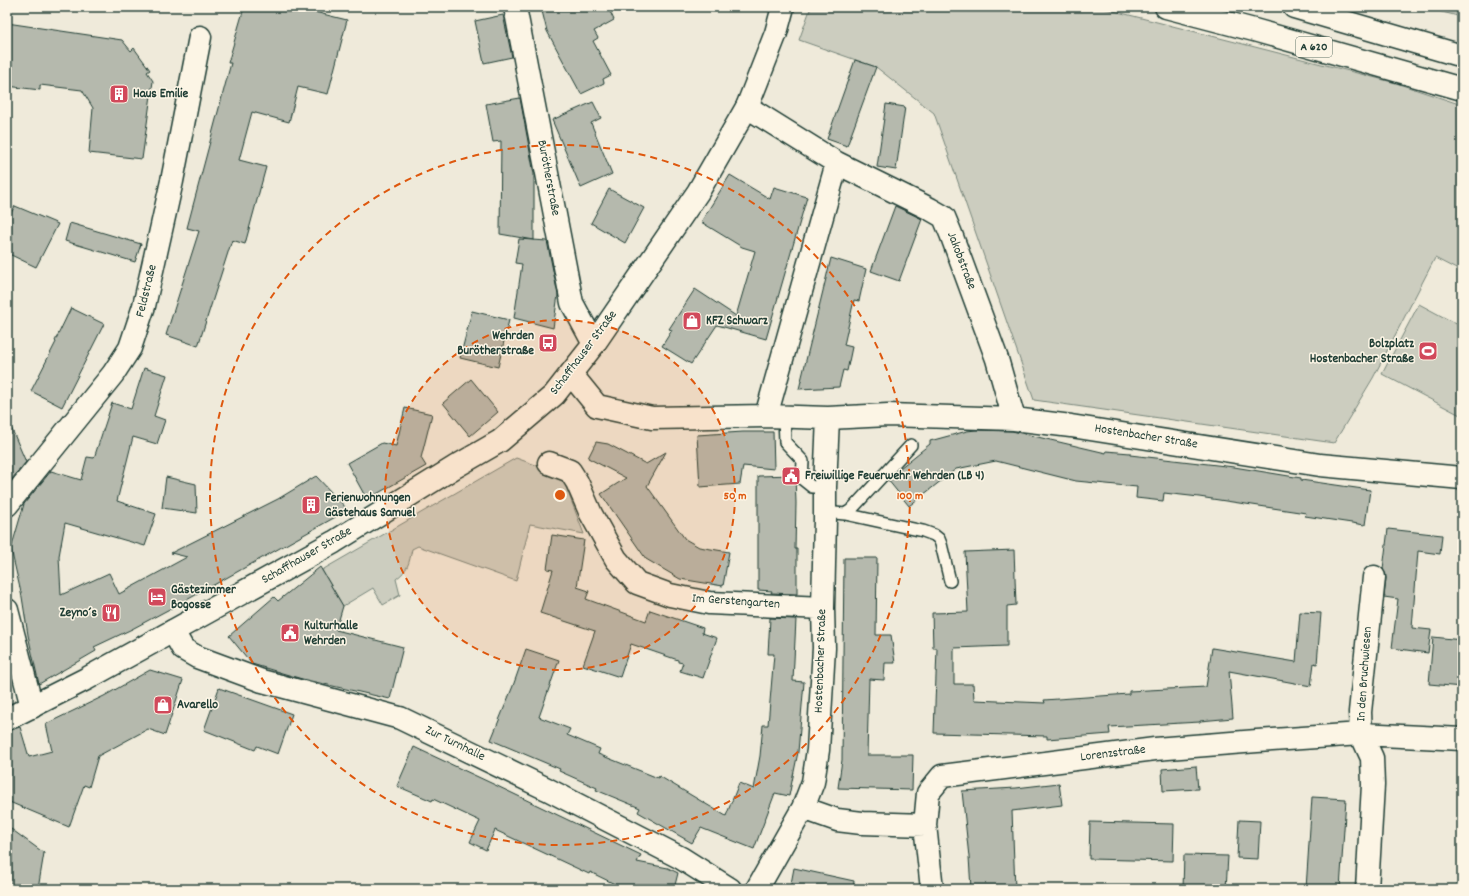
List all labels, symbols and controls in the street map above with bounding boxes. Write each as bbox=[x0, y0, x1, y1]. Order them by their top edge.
road number: A 620 bbox=[1296, 37, 1332, 57]
building icon: Haus Emilie bbox=[108, 83, 130, 105]
place label: Haus Emilie bbox=[133, 85, 188, 104]
street label: Burötherstraße bbox=[531, 139, 565, 218]
street label: Jakobstraße bbox=[941, 229, 981, 293]
street label: Feldstraße bbox=[131, 262, 163, 319]
street label: Schaffhauser Straße bbox=[546, 306, 622, 399]
shop icon: KFZ Schwarz bbox=[681, 310, 703, 332]
place label: KFZ Schwarz bbox=[706, 312, 769, 331]
place label: Wehrden Burötherstraße bbox=[457, 327, 534, 361]
bus stop icon: Wehrden Burötherstraße bbox=[537, 332, 559, 354]
place label: Bolzplatz Hostenbacher Straße bbox=[1310, 335, 1415, 369]
sports icon: Bolzplatz Hostenbacher Straße bbox=[1417, 340, 1439, 362]
street label: Hostenbacher Straße bbox=[1093, 419, 1199, 455]
public building icon: Freiwillige Feuerwehr Wehrden (LB 4) bbox=[780, 465, 802, 487]
place label: Freiwillige Feuerwehr Wehrden (LB 4) bbox=[805, 467, 985, 486]
centre of rings bbox=[553, 488, 567, 502]
text: 50 m bbox=[723, 488, 747, 505]
text: 100 m bbox=[897, 488, 923, 505]
place label: Ferienwohnungen Gästehaus Samuel bbox=[325, 489, 416, 523]
building icon: Ferienwohnungen Gästehaus Samuel bbox=[300, 494, 322, 516]
street label: Schaffhauser Straße bbox=[258, 522, 356, 590]
place label: Gästezimmer Bogosse bbox=[171, 581, 237, 615]
hotel icon: Gästezimmer Bogosse bbox=[146, 586, 168, 608]
street label: Im Gerstengarten bbox=[691, 589, 781, 615]
restaurant icon: Zeyno´s bbox=[100, 602, 122, 624]
place label: Zeyno´s bbox=[60, 604, 98, 623]
street label: Hostenbacher Straße bbox=[810, 608, 832, 713]
place label: Kulturhalle Wehrden bbox=[304, 617, 358, 651]
public building icon: Kulturhalle Wehrden bbox=[279, 622, 301, 644]
street label: In den Bruchwiesen bbox=[1352, 626, 1378, 722]
shop icon: Avarello bbox=[152, 694, 174, 716]
place label: Avarello bbox=[177, 696, 218, 715]
street label: Zur Turnhalle bbox=[422, 721, 489, 767]
street label: Lorenzstraße bbox=[1079, 741, 1147, 767]

